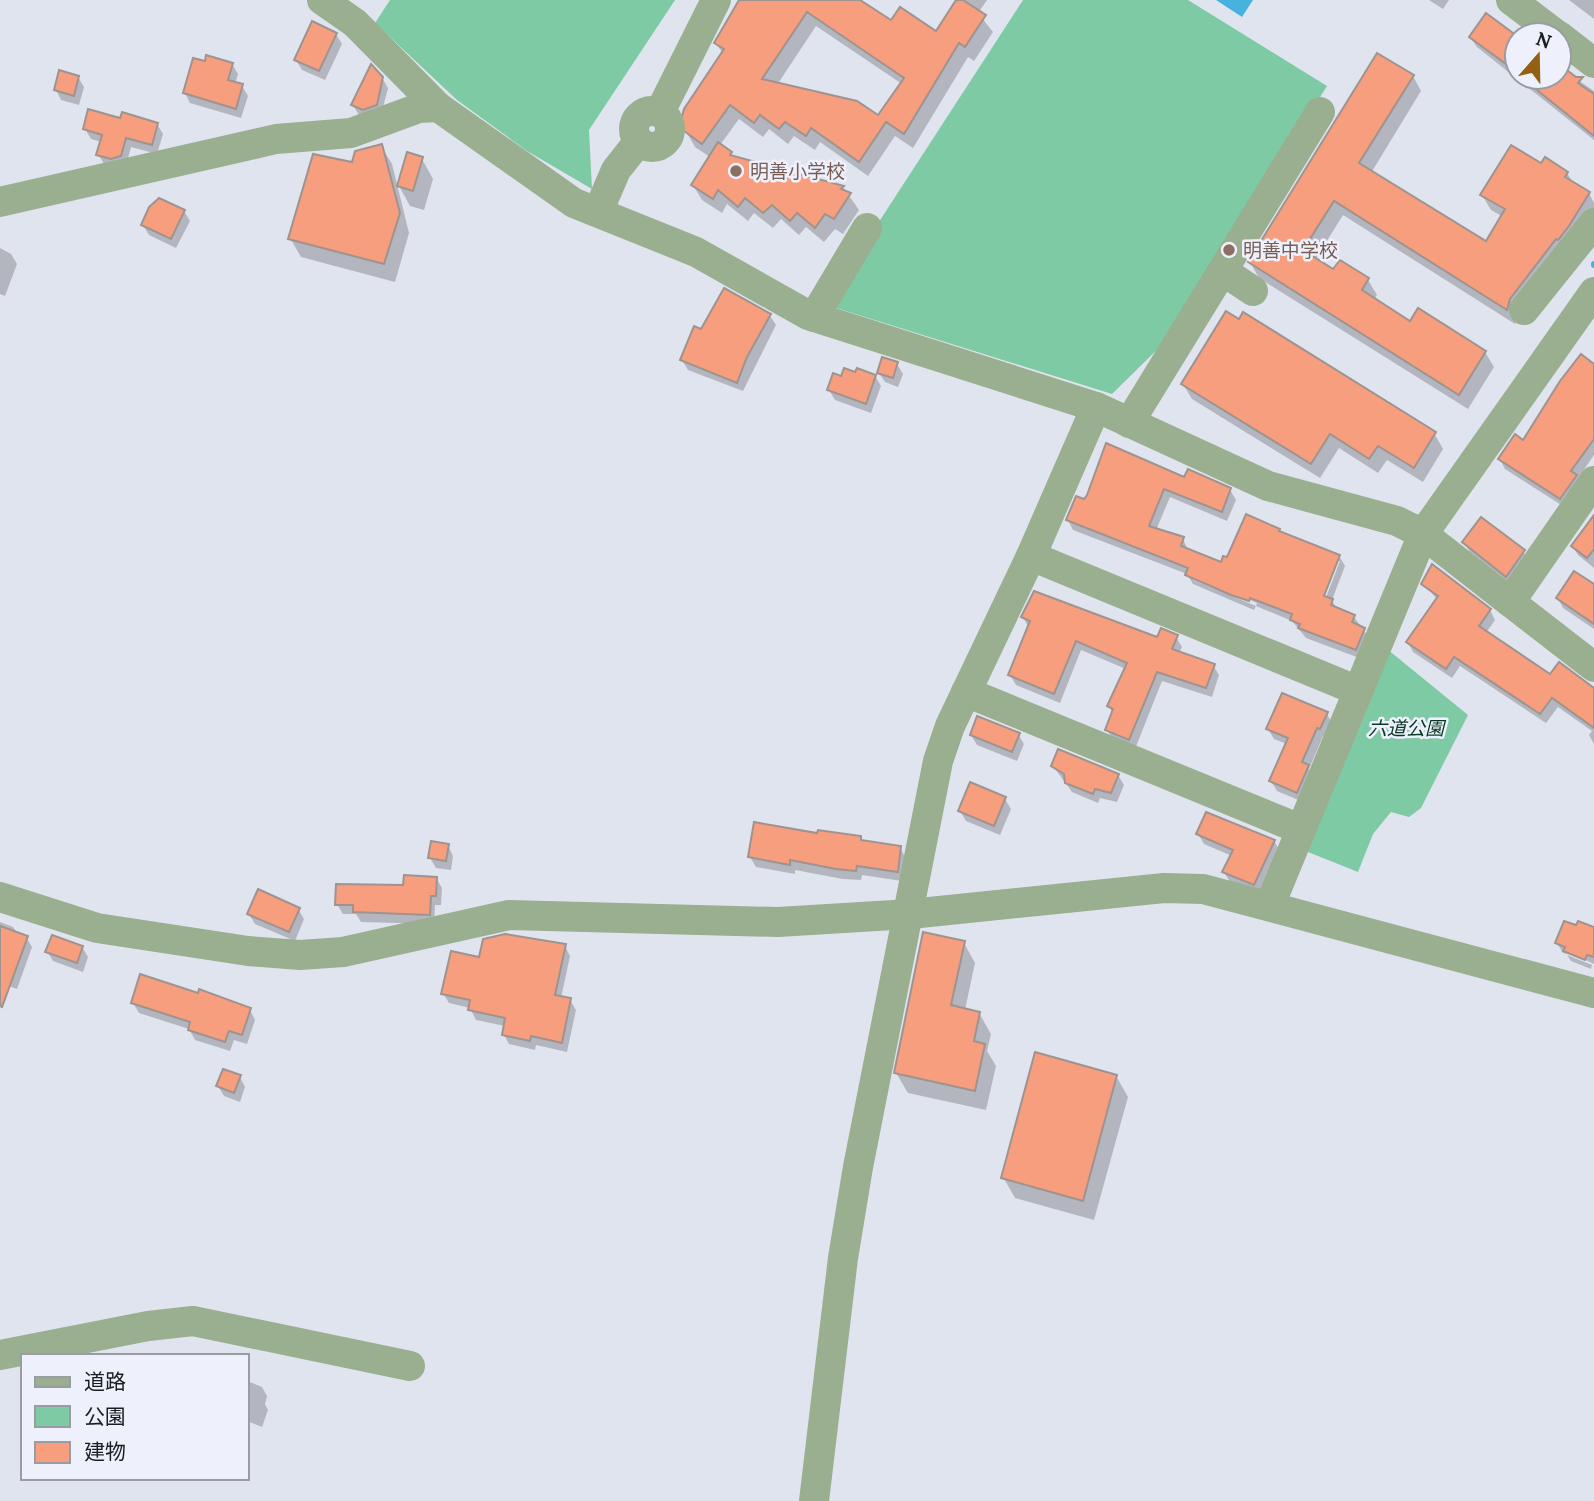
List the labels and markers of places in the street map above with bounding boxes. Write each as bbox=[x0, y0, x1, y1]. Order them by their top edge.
place label: 明善小学校 bbox=[750, 159, 845, 183]
marker: 明善小学校 bbox=[728, 163, 744, 179]
place label: 明善中学校 bbox=[1243, 238, 1338, 262]
marker: 明善中学校 bbox=[1221, 242, 1237, 258]

